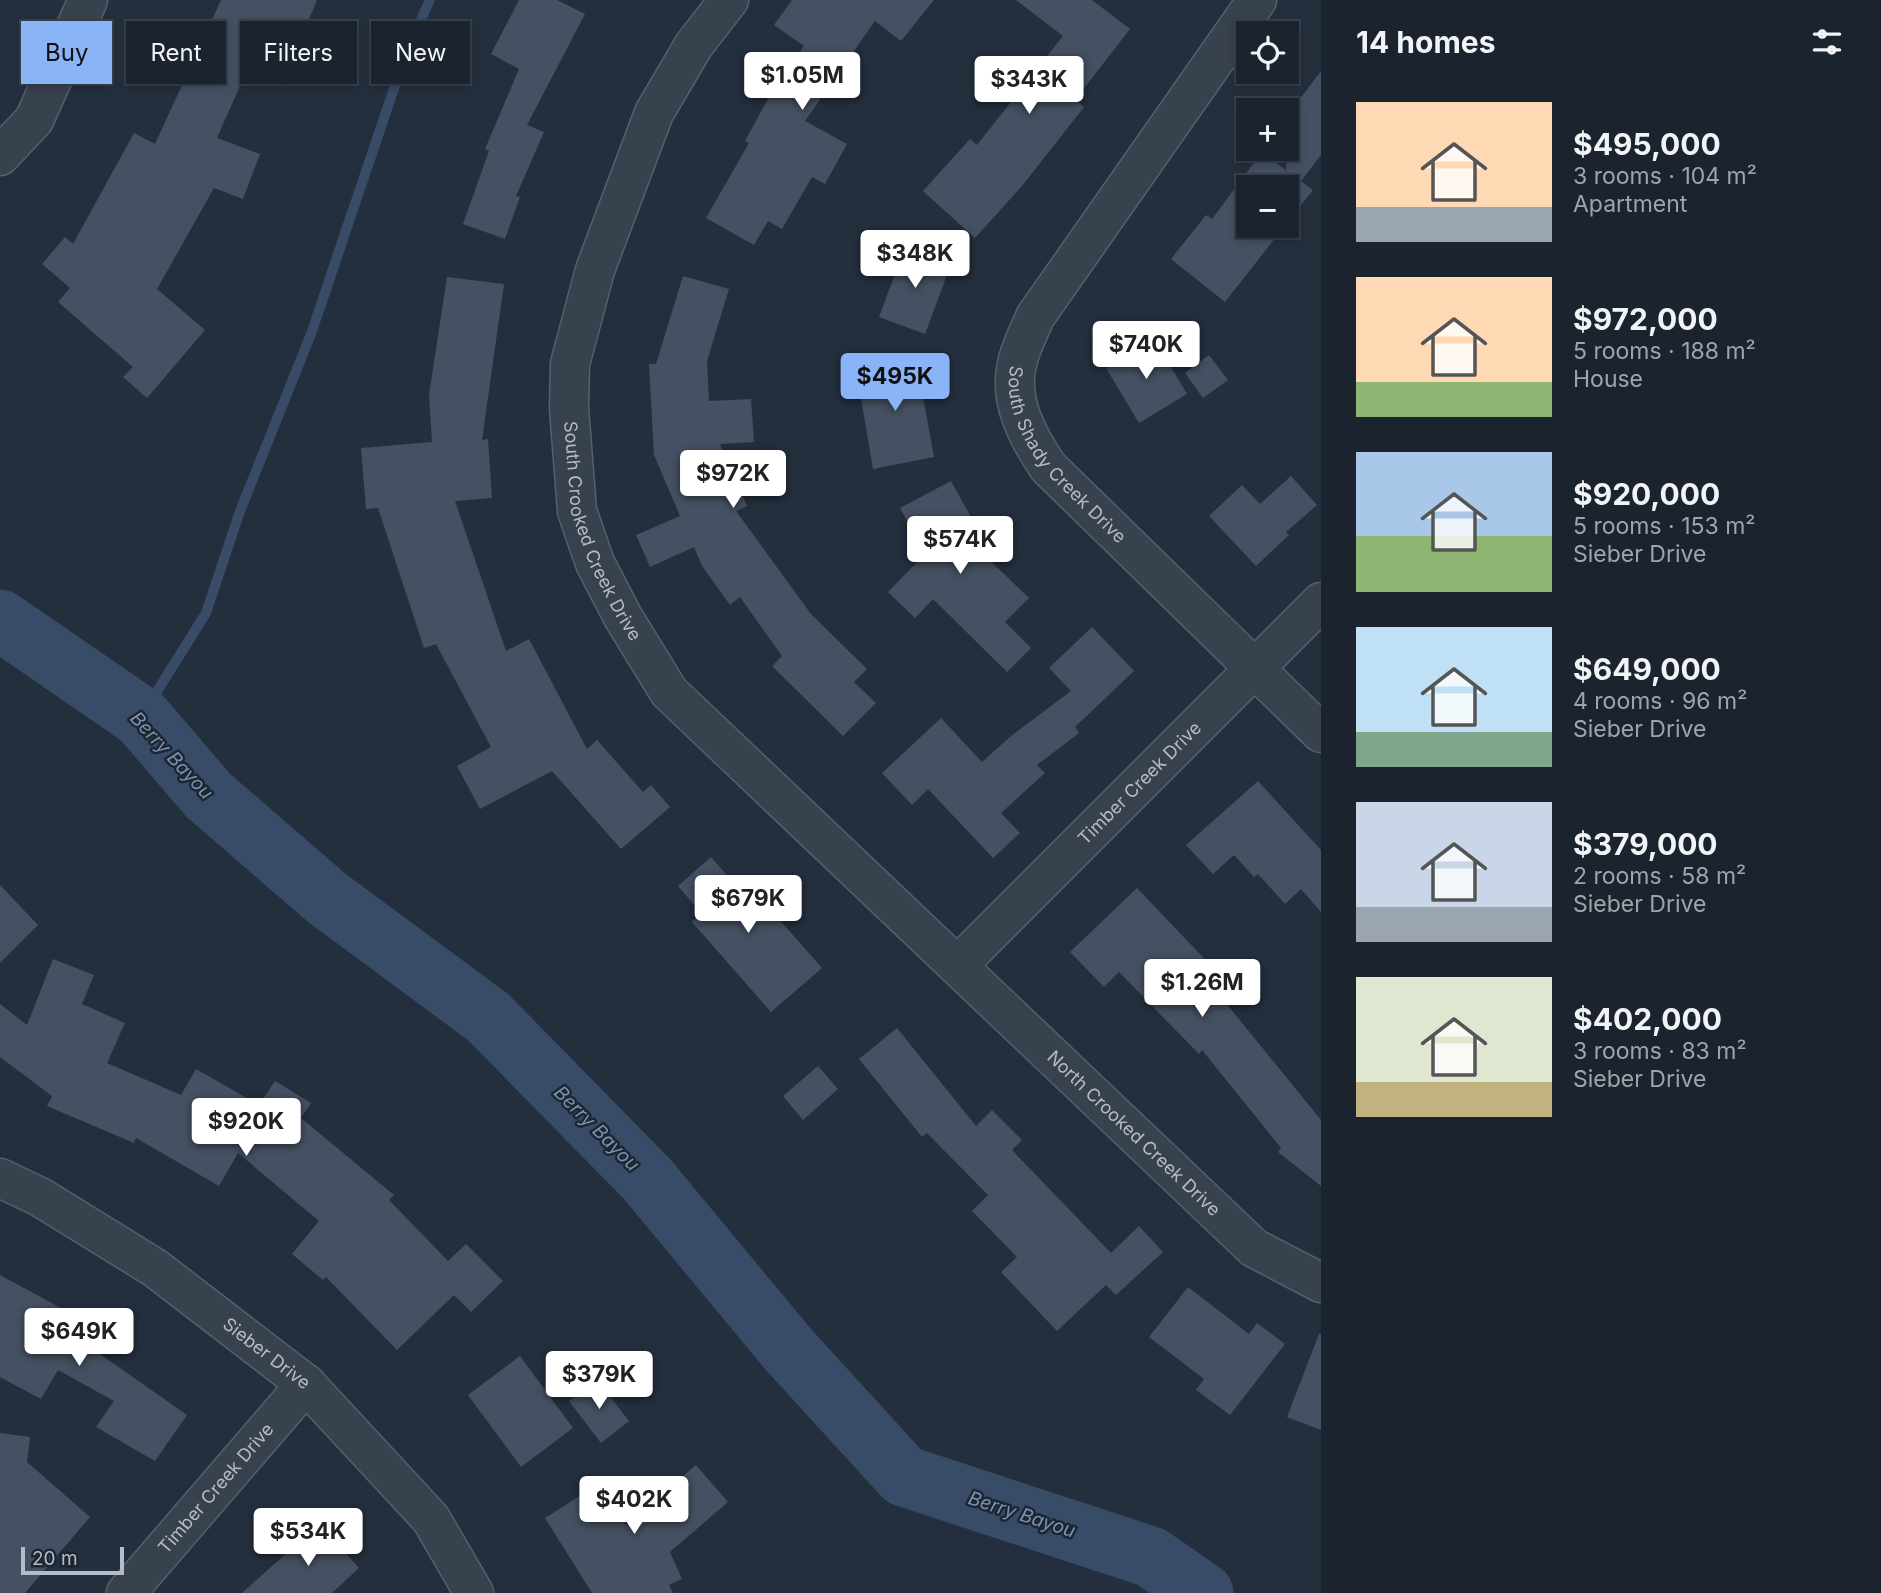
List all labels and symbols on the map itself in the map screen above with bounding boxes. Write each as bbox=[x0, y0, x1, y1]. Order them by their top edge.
pin: $1.05M bbox=[745, 52, 859, 112]
pin: $343K bbox=[980, 57, 1078, 116]
pin: $348K bbox=[866, 230, 964, 290]
pin: $740K bbox=[1097, 322, 1195, 381]
pin: $495K bbox=[846, 354, 944, 413]
street label: South Shady Creek Drive bbox=[1005, 364, 1131, 547]
street label: South Crooked Creek Drive bbox=[560, 420, 646, 644]
pin: $972K bbox=[684, 450, 782, 510]
pin: $574K bbox=[911, 516, 1009, 576]
water label: Berry Bayou bbox=[125, 707, 218, 804]
street label: Timber Creek Drive bbox=[1073, 717, 1205, 849]
pin: $679K bbox=[699, 876, 797, 935]
pin: $1.26M bbox=[1145, 960, 1259, 1019]
street label: North Crooked Creek Drive bbox=[1043, 1046, 1225, 1220]
water label: Berry Bayou bbox=[549, 1081, 644, 1176]
pin: $920K bbox=[197, 1098, 295, 1158]
pin: $649K bbox=[30, 1308, 128, 1368]
street label: Sieber Drive bbox=[219, 1313, 315, 1393]
pin: $379K bbox=[550, 1352, 648, 1411]
street label: Timber Creek Drive bbox=[154, 1419, 278, 1558]
pin: $402K bbox=[585, 1476, 683, 1536]
water label: Berry Bayou bbox=[965, 1486, 1078, 1543]
pin: $534K bbox=[259, 1508, 357, 1568]
scale bar bbox=[21, 1544, 124, 1576]

